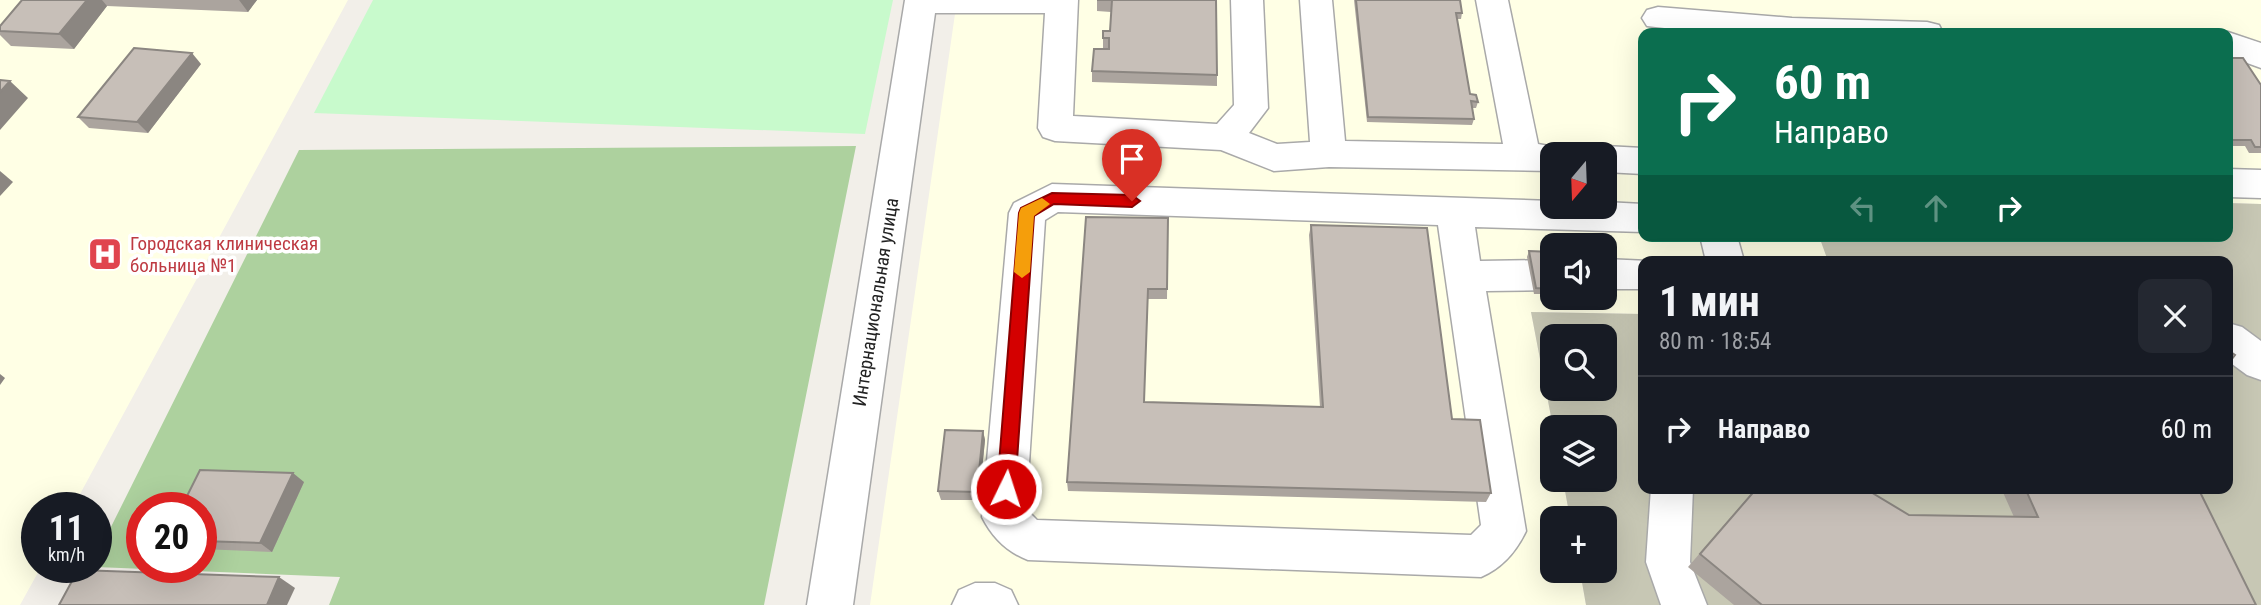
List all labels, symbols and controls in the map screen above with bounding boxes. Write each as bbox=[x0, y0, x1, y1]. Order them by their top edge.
text: 60 m bbox=[1774, 54, 1871, 111]
icon: right bbox=[1659, 56, 1750, 147]
text: Направо bbox=[1774, 113, 1889, 151]
pin bbox=[1102, 129, 1162, 201]
icon: arrive bbox=[1113, 140, 1151, 178]
north arrow bbox=[1540, 142, 1617, 219]
map controls bbox=[1540, 142, 1617, 583]
icon: left bbox=[1844, 189, 1882, 227]
icon: ahead bbox=[1917, 189, 1955, 227]
icon: right bbox=[1990, 189, 2028, 227]
street label: Интернациональная улица bbox=[848, 196, 903, 408]
place label: Городская клиническая больница №1 bbox=[130, 232, 318, 277]
button: sound bbox=[1540, 233, 1617, 310]
hospital icon: Городская клиническая больница №1 bbox=[86, 235, 124, 273]
text: 1 мин bbox=[1659, 277, 1760, 326]
button: close bbox=[2138, 279, 2212, 353]
button: search bbox=[1540, 324, 1617, 401]
text: 80 m · 18:54 bbox=[1659, 328, 1771, 355]
icon: right bbox=[1659, 410, 1697, 448]
text: Направо bbox=[1718, 414, 1810, 444]
text: 60 m bbox=[2161, 414, 2212, 444]
button: layers bbox=[1540, 415, 1617, 492]
position arrow bbox=[969, 452, 1043, 526]
speed limit sign: 20 bbox=[126, 492, 217, 583]
button: + bbox=[1540, 506, 1617, 583]
text: 11 bbox=[49, 508, 84, 549]
text: km/h bbox=[48, 544, 85, 565]

